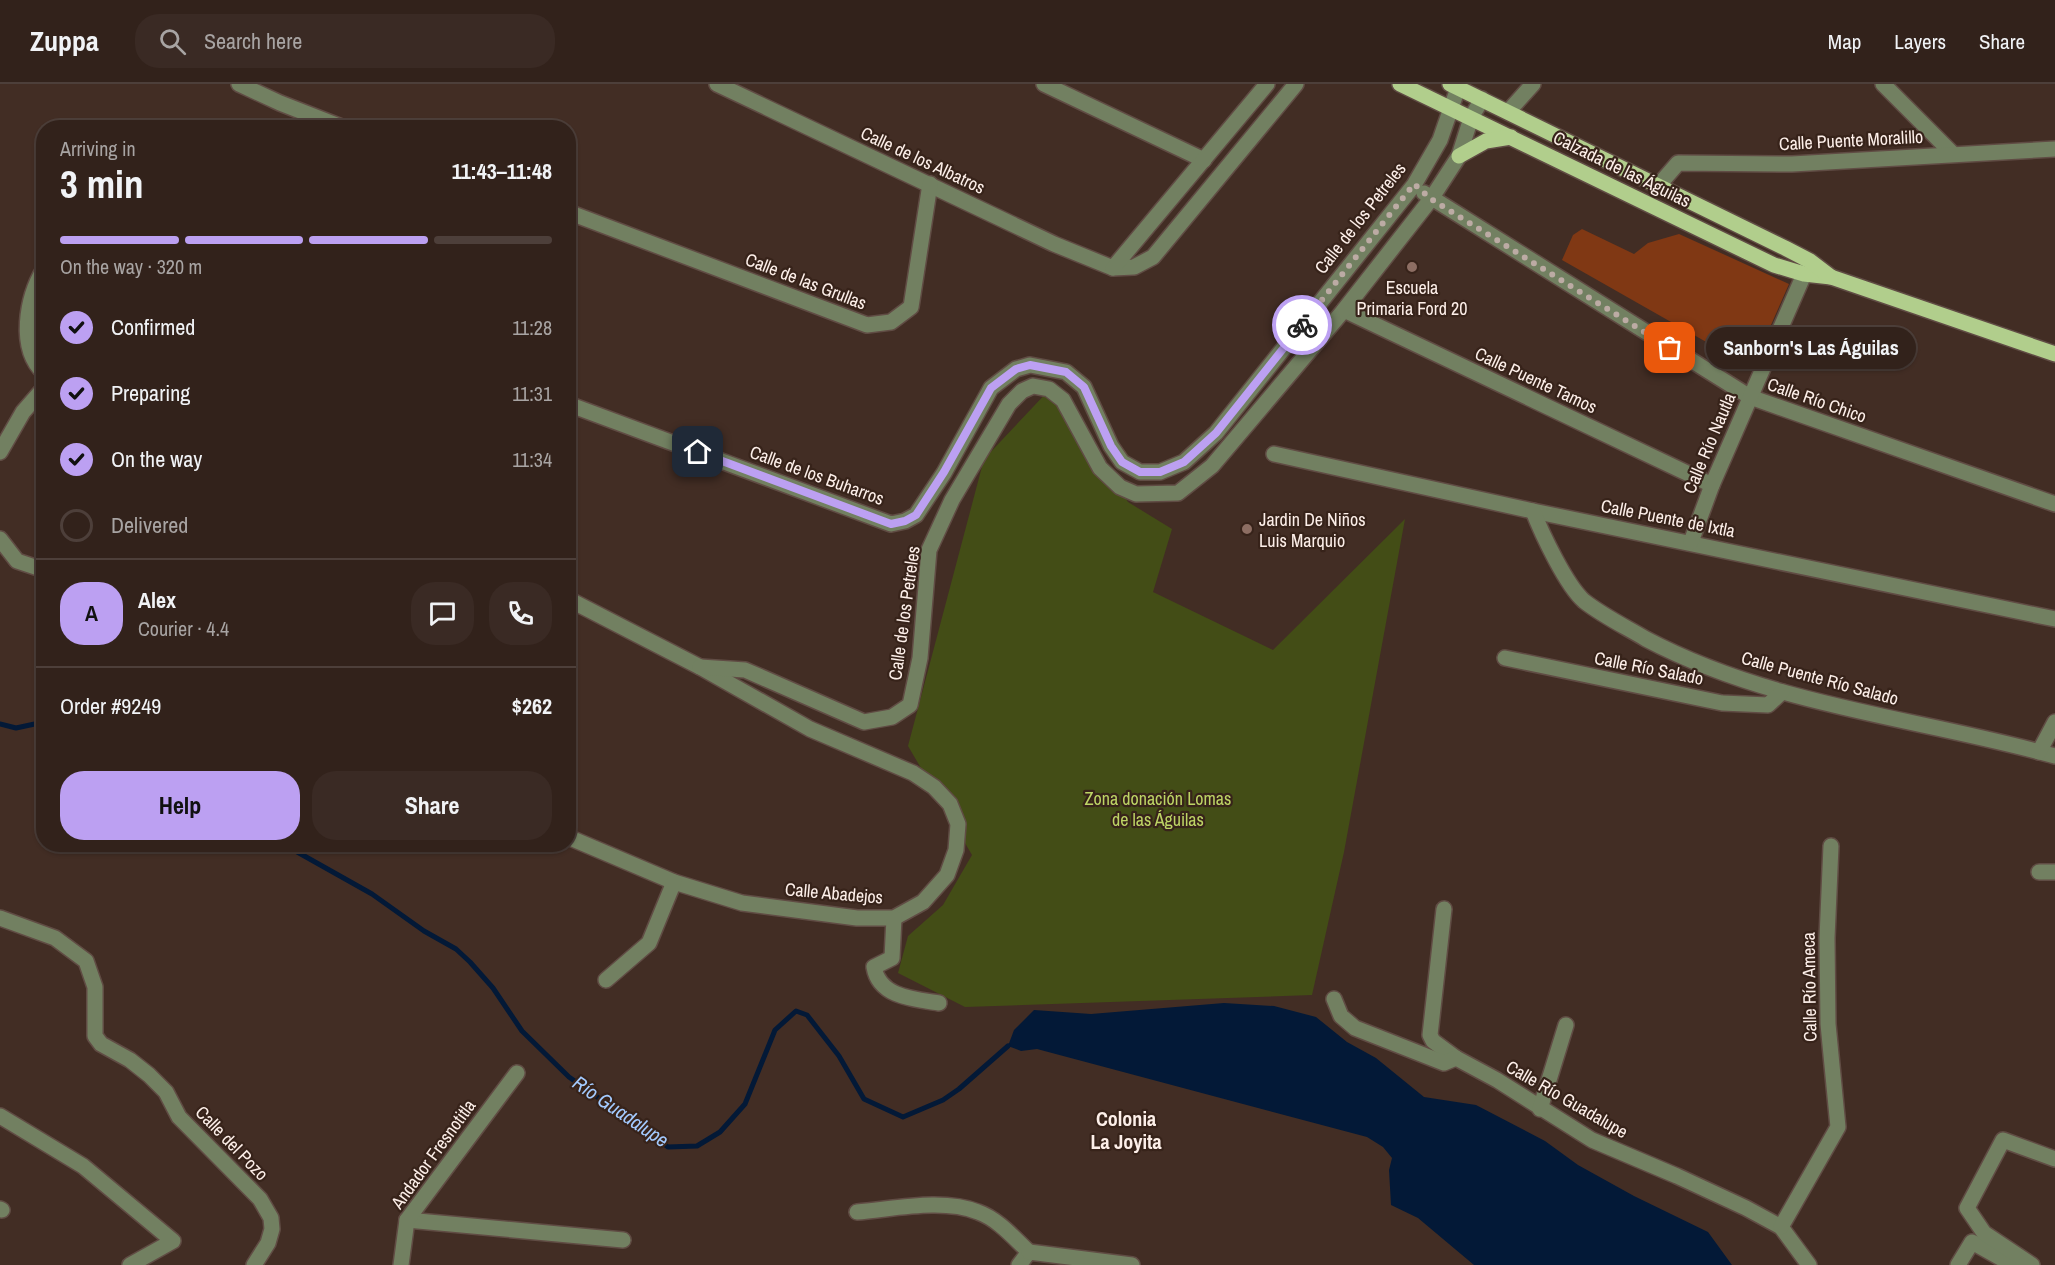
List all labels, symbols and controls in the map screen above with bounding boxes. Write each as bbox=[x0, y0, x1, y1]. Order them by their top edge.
search box bbox=[135, 14, 555, 68]
text: Zuppa bbox=[30, 22, 99, 60]
icon: search bbox=[156, 25, 189, 58]
text: Search here bbox=[204, 26, 302, 56]
text: Map bbox=[1828, 27, 1861, 56]
text: Layers bbox=[1894, 27, 1946, 56]
text: Share bbox=[1979, 27, 2025, 56]
street label: Calle de los Albatros bbox=[857, 120, 989, 200]
street label: Calle Puente Moralillo bbox=[1778, 124, 1924, 156]
street label: Calzada de las Águilas bbox=[1549, 125, 1695, 213]
text: Arriving in bbox=[60, 135, 136, 162]
text: 11:43–11:48 bbox=[452, 156, 552, 186]
street label: Calle de los Petreles bbox=[1308, 157, 1412, 279]
text: 3 min bbox=[60, 158, 144, 210]
street label: Calle de las Grullas bbox=[742, 246, 870, 316]
text: On the way · 320 m bbox=[60, 253, 202, 280]
marker: Escuela Primaria Ford 20 bbox=[1405, 260, 1419, 274]
place label: Escuela Primaria Ford 20 bbox=[1357, 275, 1467, 321]
courier bbox=[1272, 295, 1332, 355]
icon: bike bbox=[1286, 309, 1319, 342]
icon: check bbox=[60, 311, 93, 344]
text: Confirmed bbox=[111, 312, 195, 342]
text: 11:28 bbox=[512, 314, 552, 341]
pin bbox=[1644, 322, 1695, 373]
callout: Sanborn's Las Águilas bbox=[1706, 327, 1916, 369]
icon: bag bbox=[1653, 331, 1686, 364]
text: Sanborn's Las Águilas bbox=[1723, 334, 1899, 361]
street label: Calle Puente Tamos bbox=[1471, 341, 1601, 419]
street label: Calle Río Chico bbox=[1764, 371, 1870, 429]
icon: check bbox=[60, 377, 93, 410]
text: Preparing bbox=[111, 378, 190, 408]
text: 11:31 bbox=[512, 380, 552, 407]
street label: Calle Río Nautla bbox=[1676, 389, 1742, 497]
pin bbox=[672, 426, 723, 477]
icon: home bbox=[681, 435, 714, 468]
street label: Calle de los Buharros bbox=[746, 439, 888, 511]
icon: check bbox=[60, 443, 93, 476]
text: On the way bbox=[111, 444, 202, 474]
text: 11:34 bbox=[512, 446, 552, 473]
street label: Calle Puente de Ixtla bbox=[1599, 493, 1737, 543]
place label: Jardin De Niños Luis Marquio bbox=[1259, 507, 1366, 553]
text: Delivered bbox=[111, 510, 188, 540]
marker: Jardin De Niños Luis Marquio bbox=[1240, 522, 1254, 536]
street label: Calle de los Petreles bbox=[882, 544, 926, 682]
button: chat bbox=[411, 582, 474, 645]
button: phone bbox=[489, 582, 552, 645]
text: Alex bbox=[138, 585, 176, 615]
text: A bbox=[85, 598, 98, 628]
text: Courier · 4.4 bbox=[138, 615, 229, 642]
street label: Calle Río Salado bbox=[1592, 645, 1706, 691]
street label: Calle Puente Río Salado bbox=[1739, 645, 1901, 711]
text: Order #9249 bbox=[60, 691, 161, 721]
text: $262 bbox=[512, 691, 552, 721]
button: Help bbox=[60, 771, 300, 840]
button: Share bbox=[312, 771, 552, 840]
park label: Zona donación Lomas de las Águilas bbox=[1085, 786, 1231, 832]
street label: Calle Abadejos bbox=[784, 876, 884, 910]
street label: Calle Río Ameca bbox=[1796, 932, 1822, 1042]
street label: Calle Río Guadalupe bbox=[1501, 1054, 1633, 1144]
water label: Río Guadalupe bbox=[568, 1069, 674, 1153]
street label: Andador Fresnotitla bbox=[384, 1094, 481, 1215]
street label: Calle del Pozo bbox=[190, 1100, 274, 1186]
district label: Colonia La Joyita bbox=[1090, 1105, 1162, 1155]

